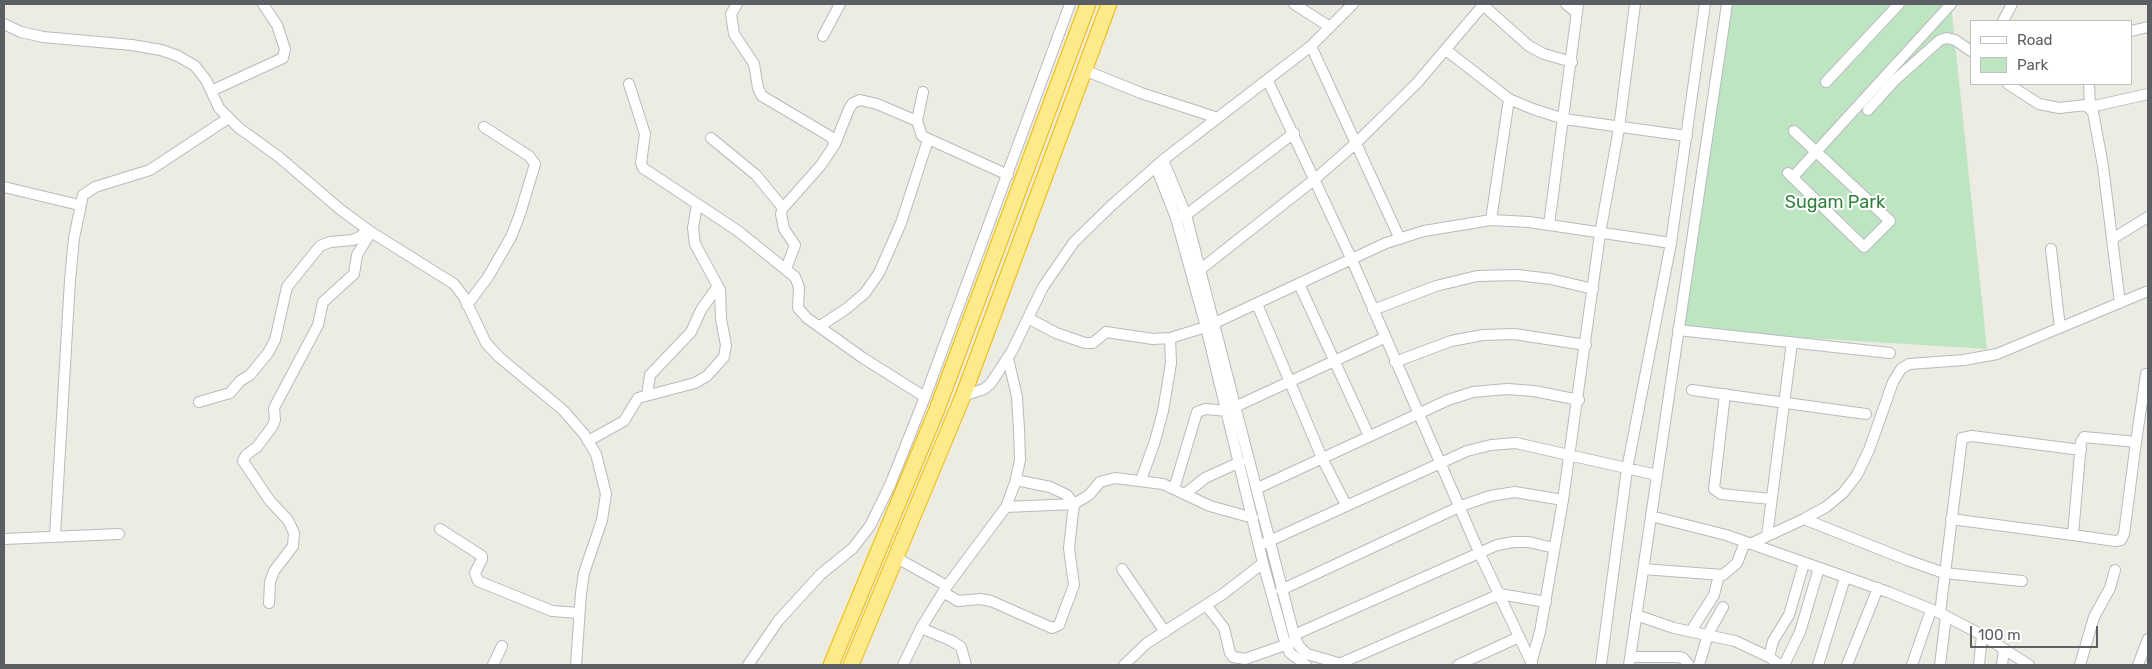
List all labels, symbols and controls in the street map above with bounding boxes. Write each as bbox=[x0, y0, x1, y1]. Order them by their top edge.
legend bbox=[1970, 20, 2132, 85]
text: Road bbox=[2017, 31, 2053, 49]
text: Park bbox=[2017, 56, 2048, 74]
park label: Sugam Park bbox=[1785, 192, 1885, 214]
scale bar bbox=[1972, 616, 2100, 648]
text: 100 m bbox=[1978, 626, 2020, 644]

